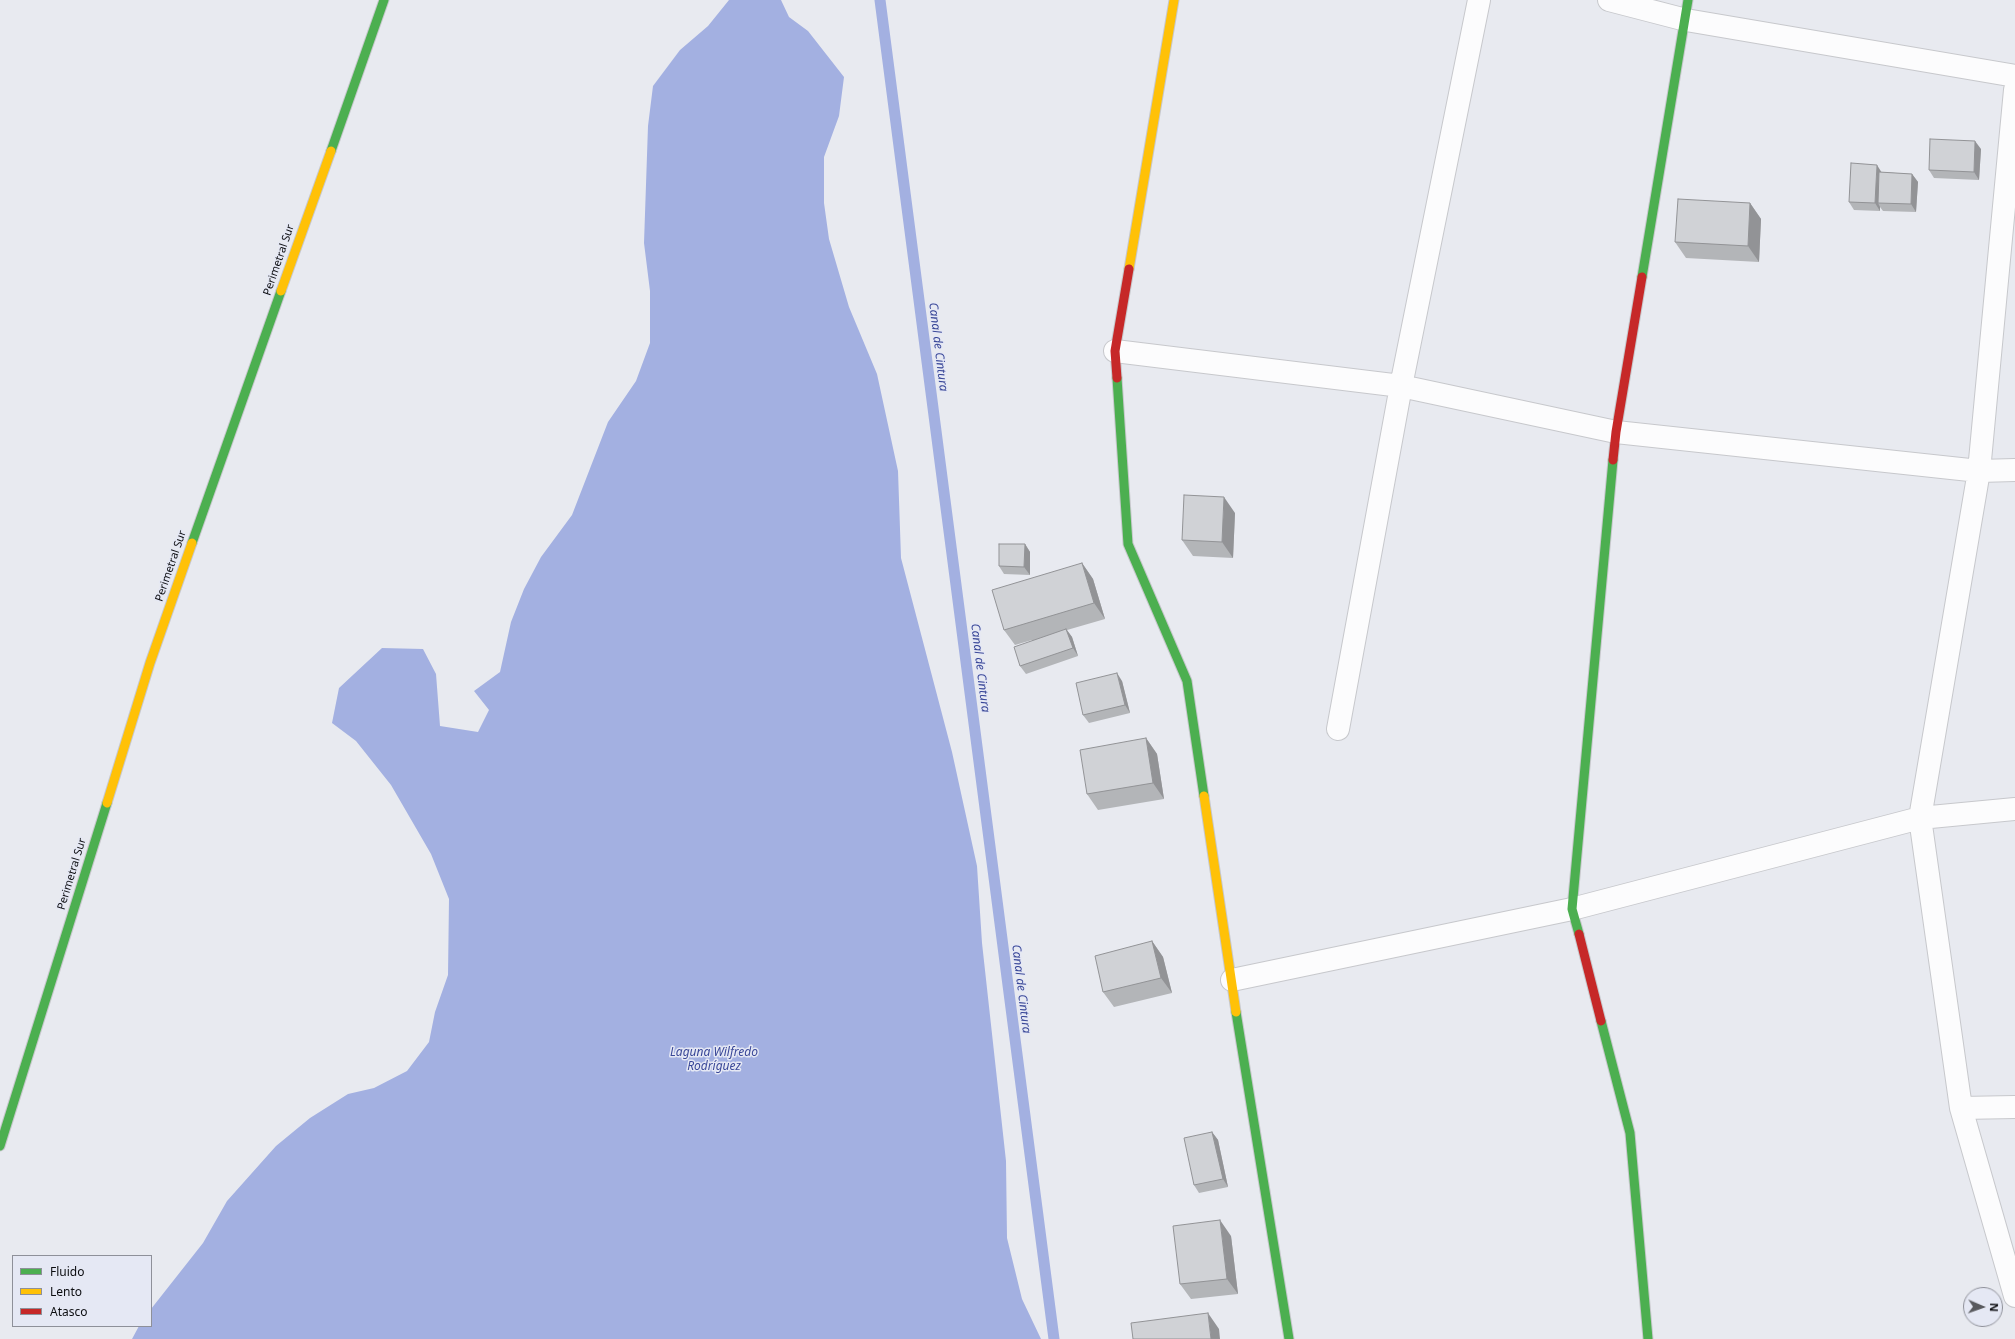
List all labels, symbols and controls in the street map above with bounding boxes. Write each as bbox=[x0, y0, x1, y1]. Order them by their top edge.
street label: Perimetral Sur bbox=[261, 223, 297, 297]
water label: Canal de Cintura bbox=[925, 302, 951, 392]
street label: Perimetral Sur bbox=[153, 529, 189, 603]
water label: Canal de Cintura bbox=[967, 623, 993, 713]
street label: Perimetral Sur bbox=[55, 837, 89, 911]
water label: Canal de Cintura bbox=[1008, 944, 1034, 1034]
water label: Laguna Wilfredo Rodríguez bbox=[670, 1046, 758, 1074]
legend bbox=[12, 1255, 152, 1327]
text: Fluido bbox=[50, 1263, 84, 1280]
text: Lento bbox=[50, 1283, 82, 1300]
north arrow bbox=[1963, 1287, 2003, 1327]
text: Atasco bbox=[50, 1303, 88, 1320]
text: N bbox=[1987, 1303, 2002, 1312]

